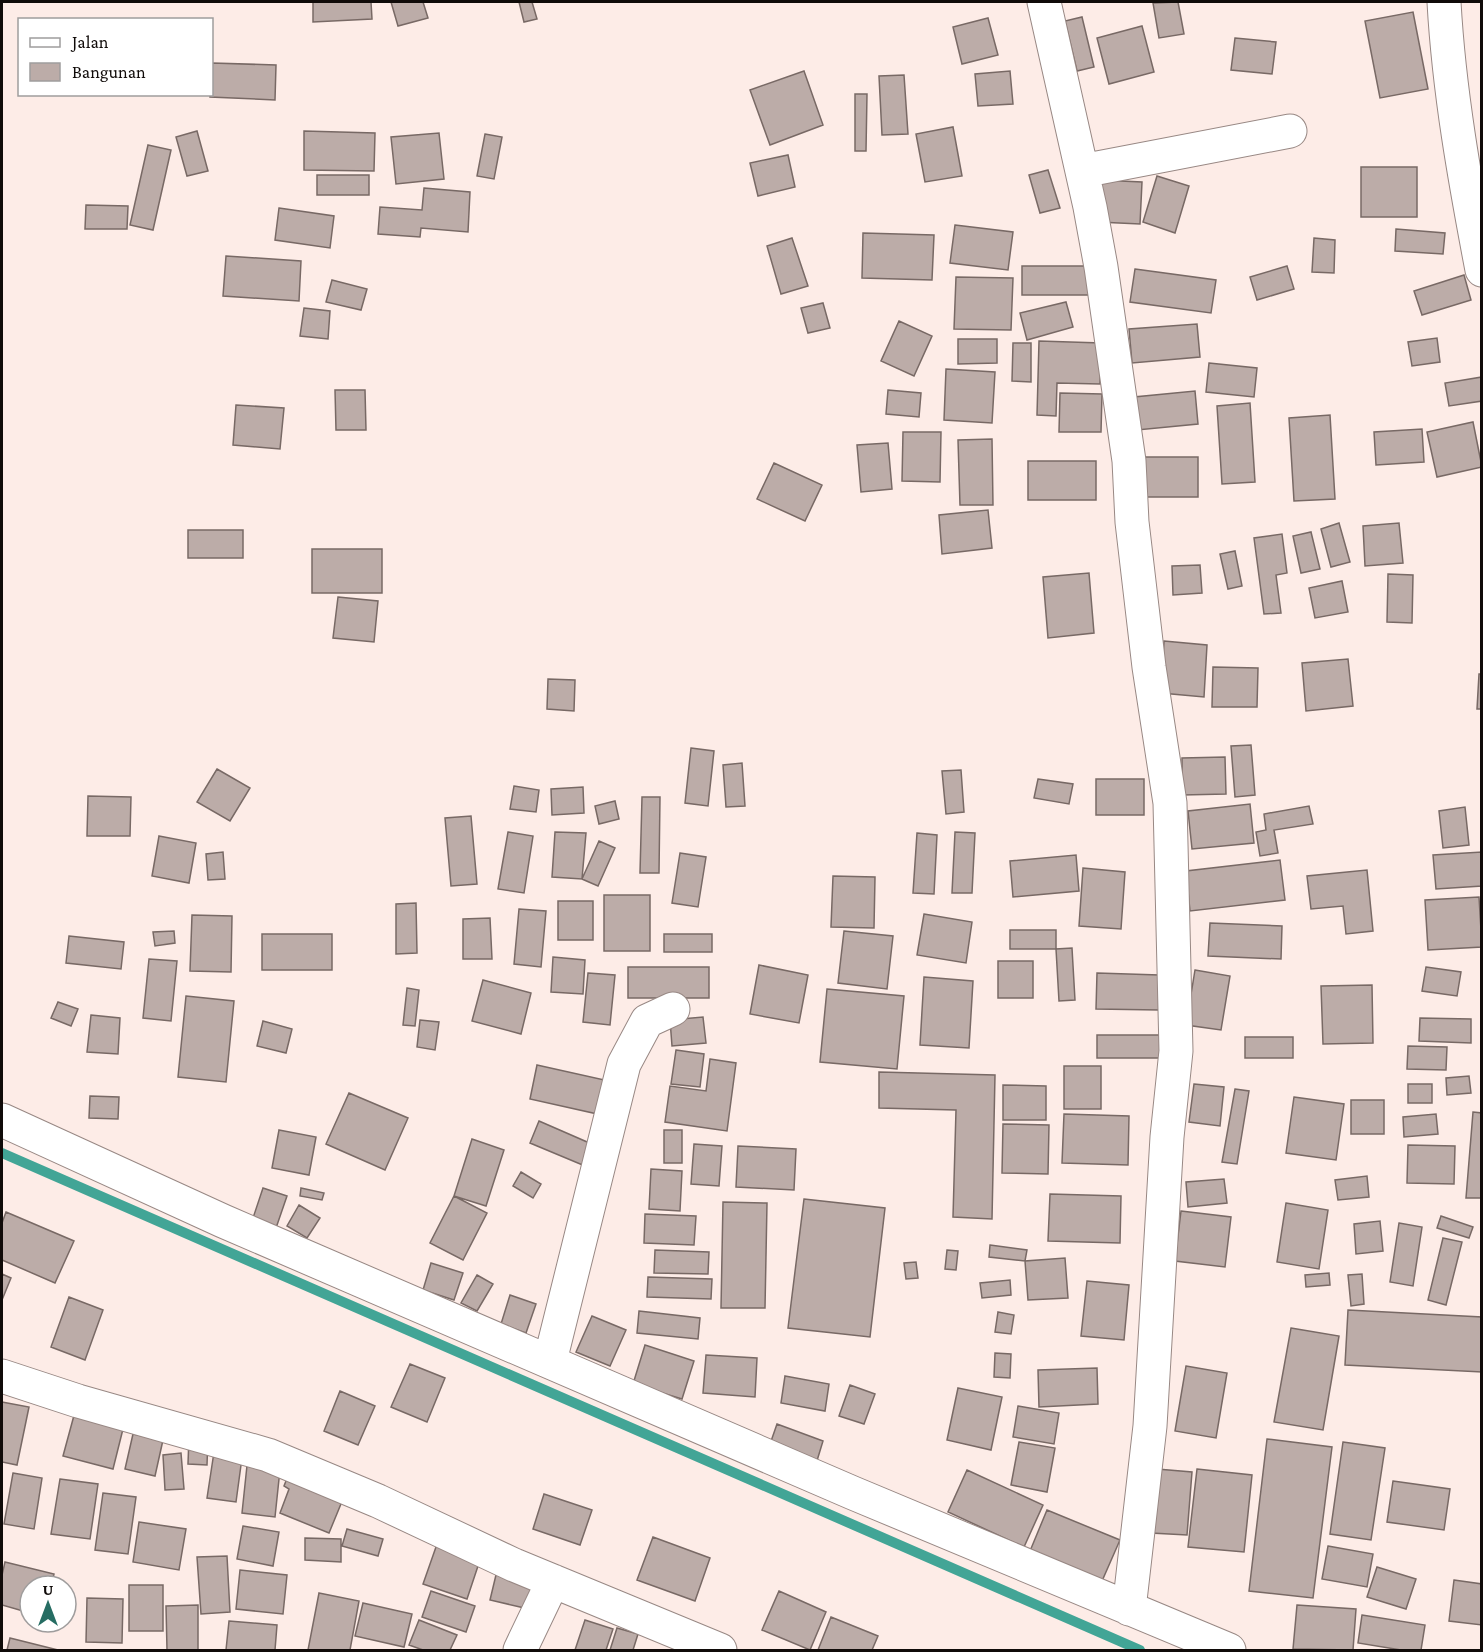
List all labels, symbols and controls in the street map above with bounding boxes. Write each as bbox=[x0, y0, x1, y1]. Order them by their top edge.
legend bbox=[18, 18, 213, 96]
text: Jalan bbox=[70, 32, 109, 52]
text: Bangunan bbox=[72, 62, 146, 82]
north arrow bbox=[18, 1574, 78, 1634]
text: U bbox=[43, 1581, 54, 1598]

